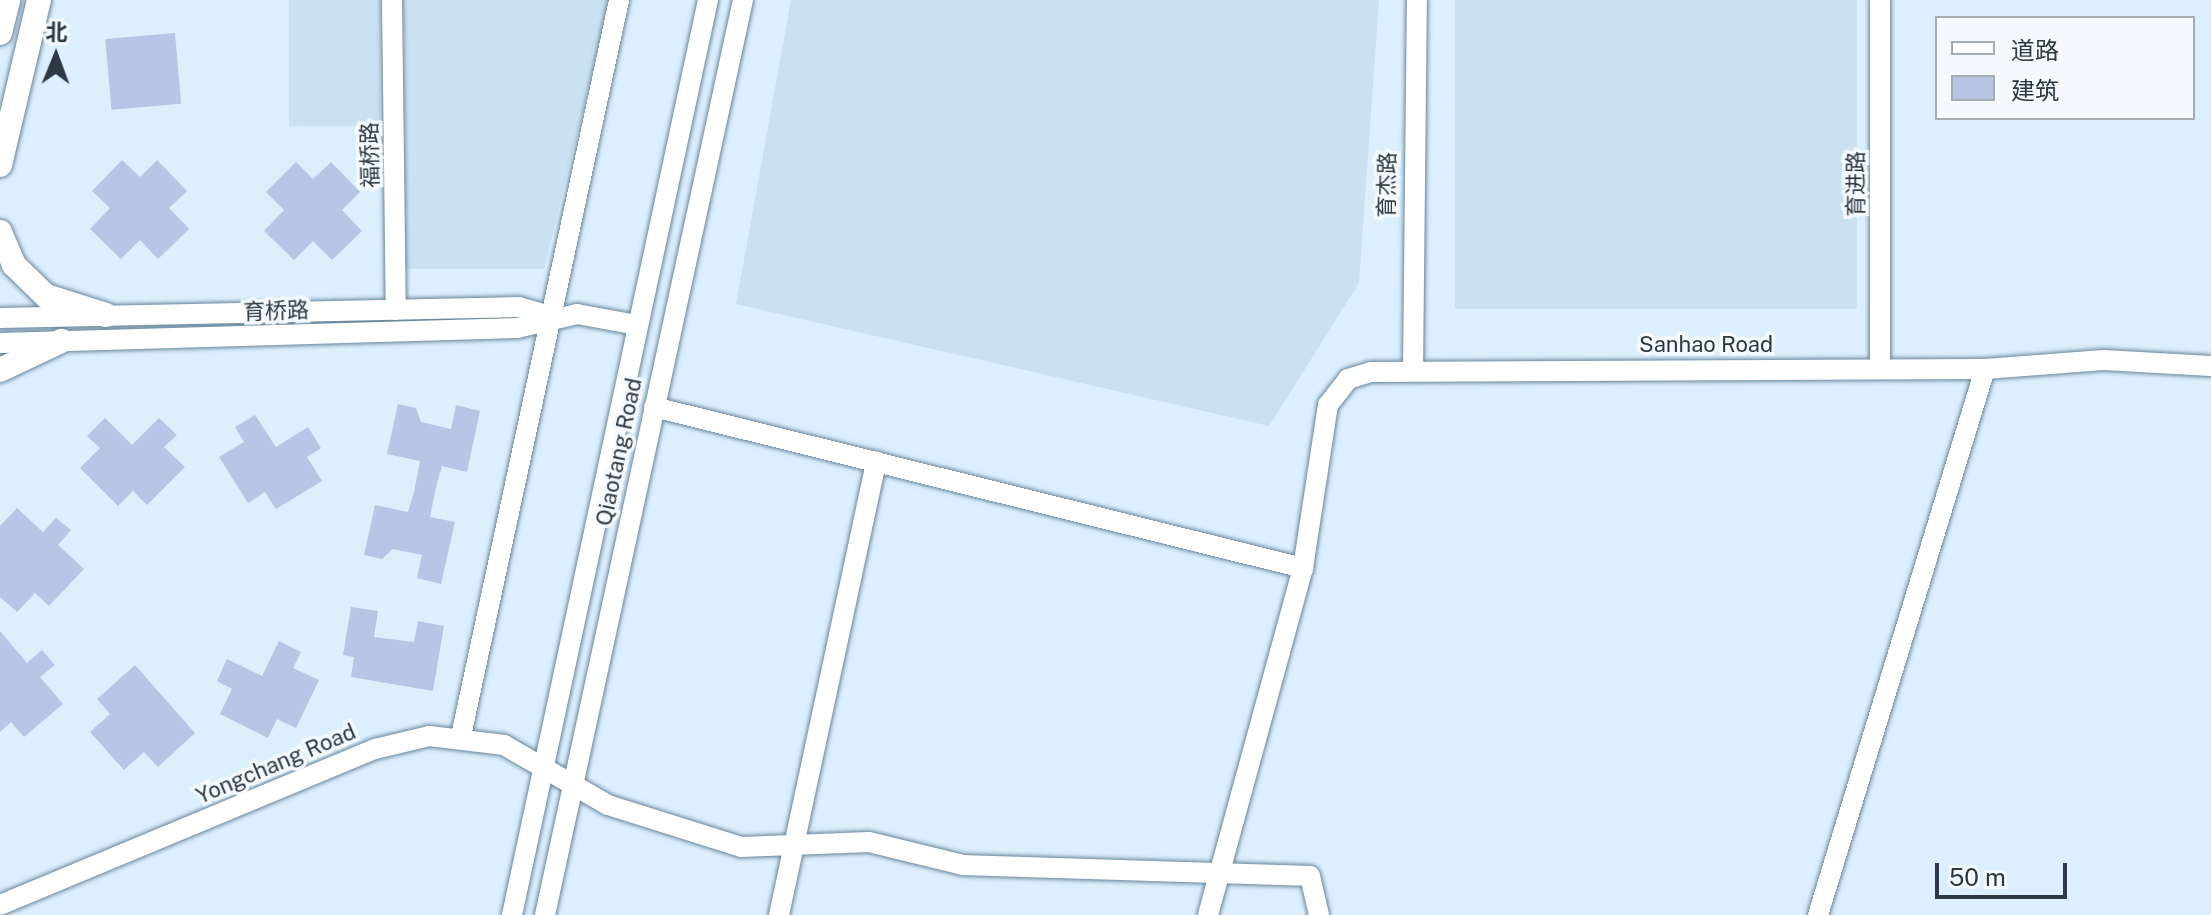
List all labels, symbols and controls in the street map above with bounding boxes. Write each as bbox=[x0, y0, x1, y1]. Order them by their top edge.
north arrow bbox=[16, 16, 96, 96]
legend bbox=[1935, 16, 2195, 120]
text: 北 bbox=[45, 19, 68, 45]
text: 道路 bbox=[2011, 36, 2059, 64]
text: 建筑 bbox=[2011, 76, 2059, 104]
street label: 福桥路 bbox=[356, 122, 384, 188]
street label: 育进路 bbox=[1843, 151, 1869, 217]
street label: 育杰路 bbox=[1373, 152, 1401, 218]
street label: 育桥路 bbox=[243, 297, 309, 325]
street label: Sanhao Road bbox=[1639, 332, 1773, 358]
street label: Qiaotang Road bbox=[590, 376, 648, 528]
street label: Yongchang Road bbox=[192, 718, 360, 810]
scale bar bbox=[1939, 847, 2071, 897]
text: 50 m bbox=[1949, 863, 2006, 891]

